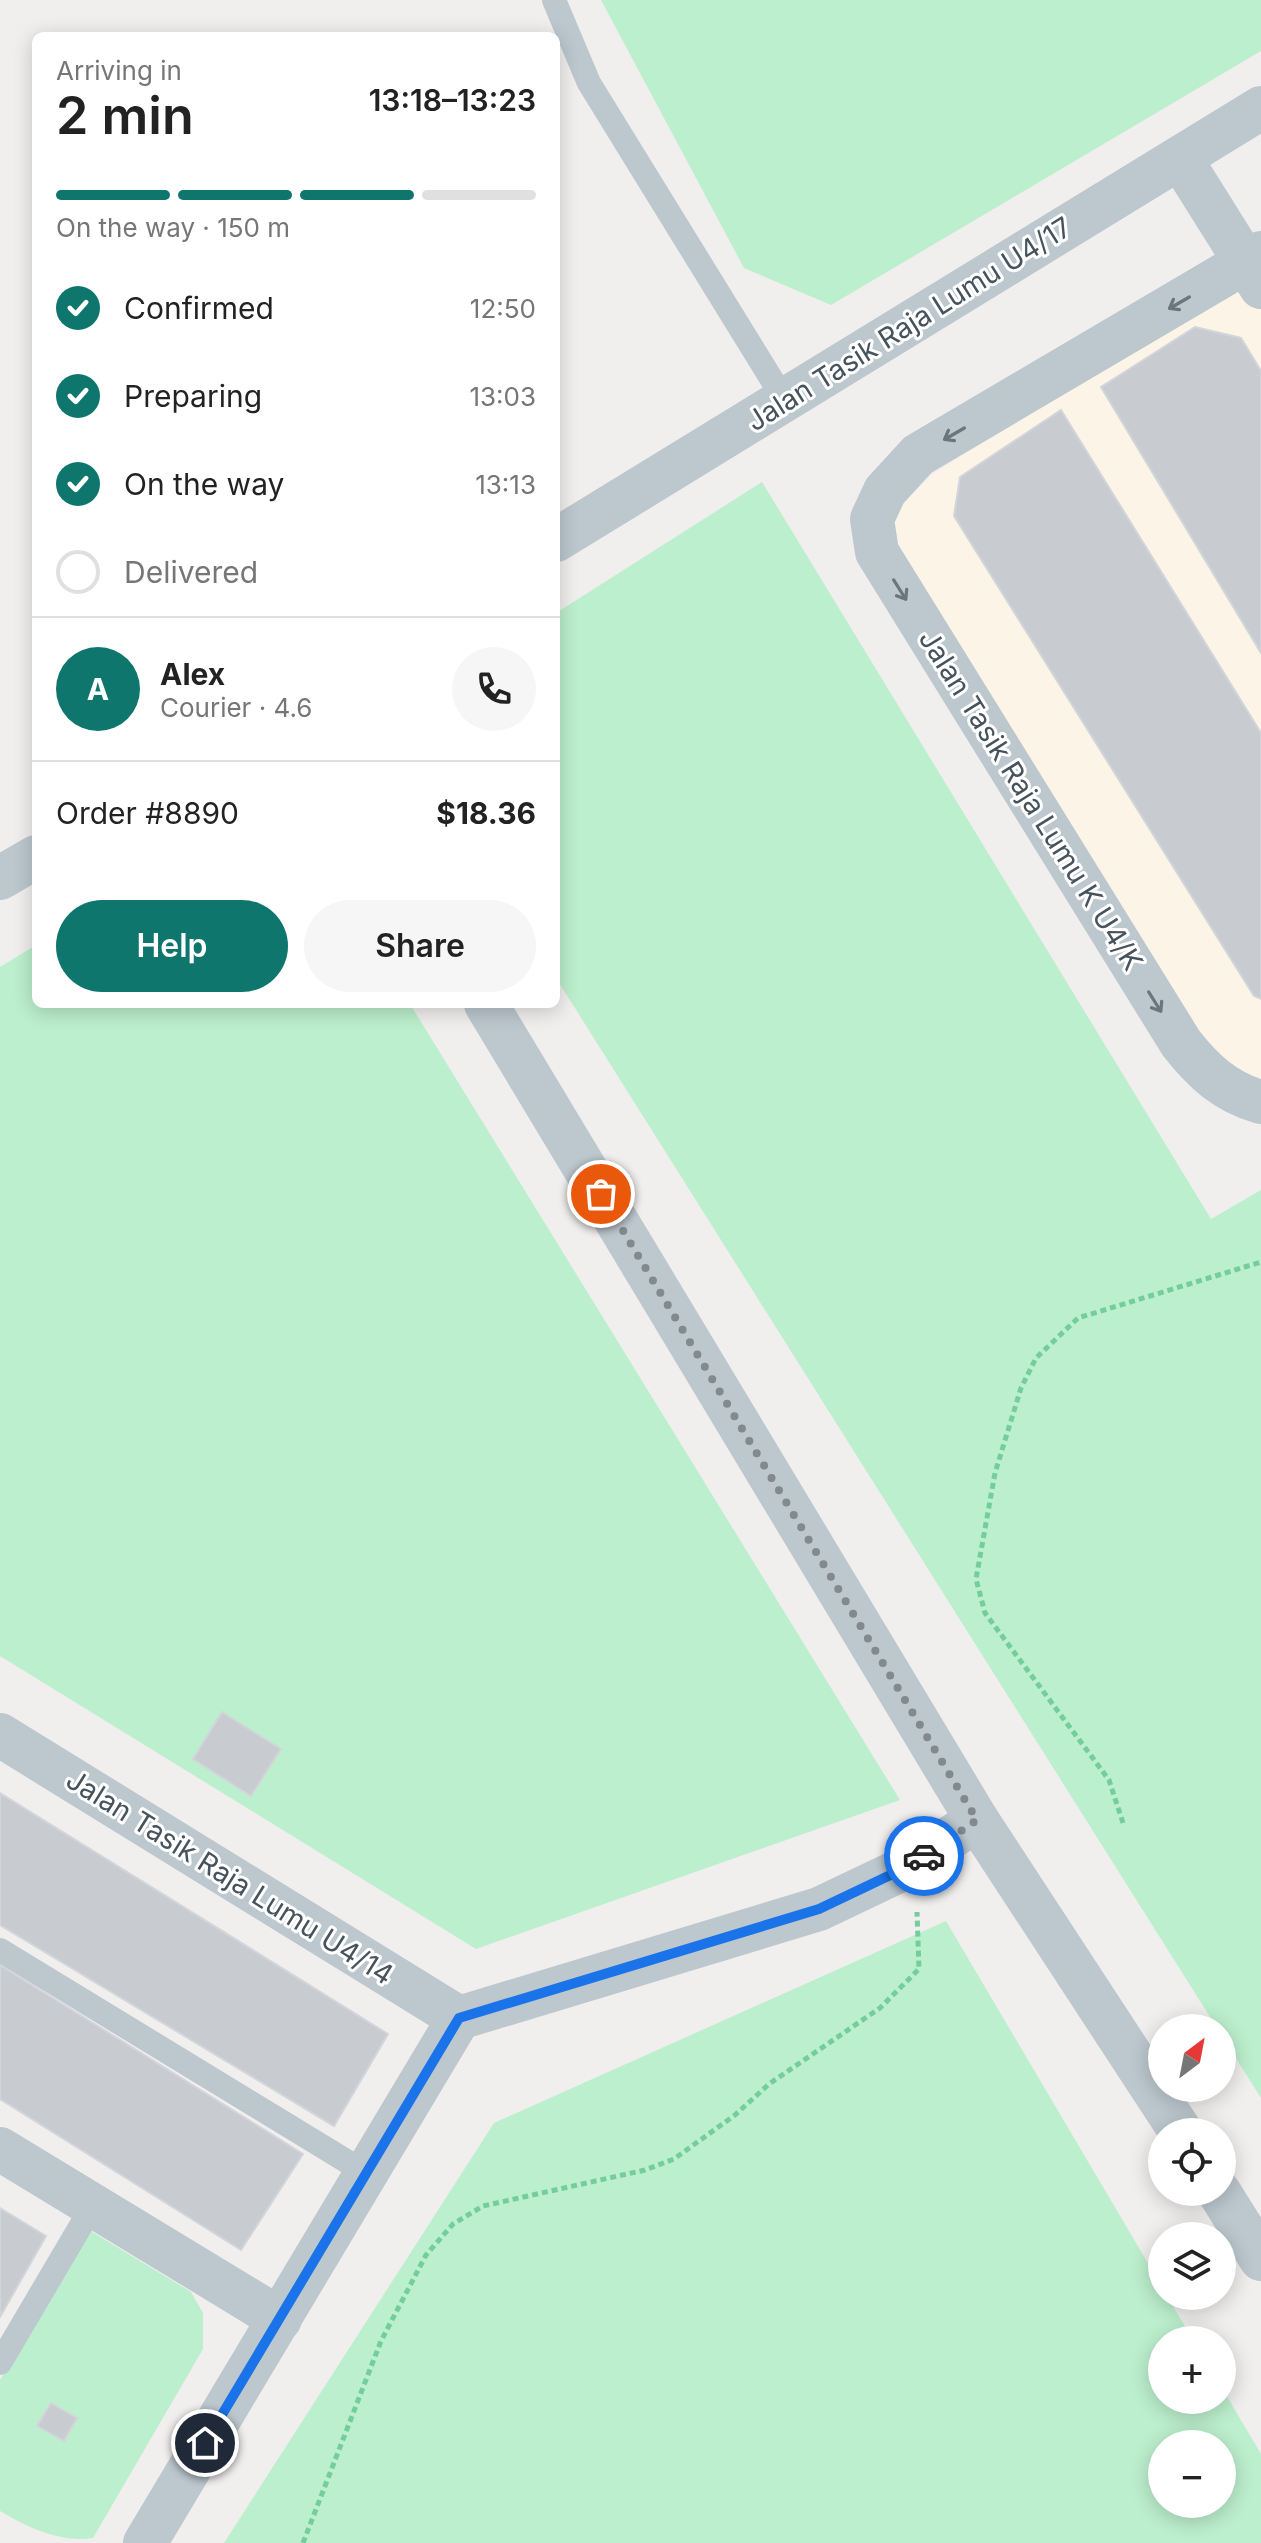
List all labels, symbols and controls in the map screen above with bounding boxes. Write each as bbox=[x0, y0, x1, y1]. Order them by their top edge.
text: Arriving in bbox=[56, 55, 182, 86]
text: 13:18–13:23 bbox=[369, 82, 536, 118]
text: 2 min bbox=[56, 84, 194, 147]
street label: Jalan Tasik Raja Lumu U4/17 bbox=[740, 210, 1078, 438]
text: On the way · 150 m bbox=[56, 212, 290, 243]
icon: check bbox=[56, 286, 100, 330]
text: Confirmed bbox=[124, 290, 274, 326]
text: 12:50 bbox=[470, 293, 536, 324]
one-way arrow bbox=[1167, 295, 1190, 311]
icon: check bbox=[56, 374, 100, 418]
text: Preparing bbox=[124, 378, 262, 414]
text: 13:03 bbox=[469, 381, 536, 412]
one-way arrow bbox=[943, 426, 966, 442]
icon: check bbox=[56, 462, 100, 506]
text: On the way bbox=[124, 466, 284, 502]
text: 13:13 bbox=[475, 469, 536, 500]
text: Delivered bbox=[124, 554, 258, 590]
one-way arrow bbox=[893, 578, 909, 601]
street label: Jalan Tasik Raja Lumu K U4/K bbox=[912, 623, 1150, 977]
button: phone bbox=[452, 647, 536, 731]
text: Alex bbox=[160, 656, 225, 692]
text: A bbox=[87, 671, 109, 707]
text: Courier · 4.6 bbox=[160, 692, 312, 723]
text: Order #8890 bbox=[56, 795, 239, 831]
text: $18.36 bbox=[436, 795, 536, 831]
button: Help bbox=[56, 900, 288, 992]
button: Share bbox=[304, 900, 536, 992]
one-way arrow bbox=[1147, 990, 1164, 1012]
pin bbox=[567, 1160, 635, 1228]
icon: bag bbox=[579, 1172, 623, 1216]
street label: Jalan Tasik Raja Lumu U4/14 bbox=[60, 1762, 400, 1992]
courier bbox=[884, 1816, 964, 1896]
icon: car bbox=[902, 1834, 946, 1878]
north arrow bbox=[1148, 2014, 1236, 2102]
map controls bbox=[1148, 2014, 1236, 2518]
button: locate bbox=[1148, 2118, 1236, 2206]
button: layers bbox=[1148, 2222, 1236, 2310]
button: + bbox=[1148, 2326, 1236, 2414]
pin bbox=[171, 2409, 239, 2477]
icon: home bbox=[183, 2421, 227, 2465]
button: − bbox=[1148, 2430, 1236, 2518]

